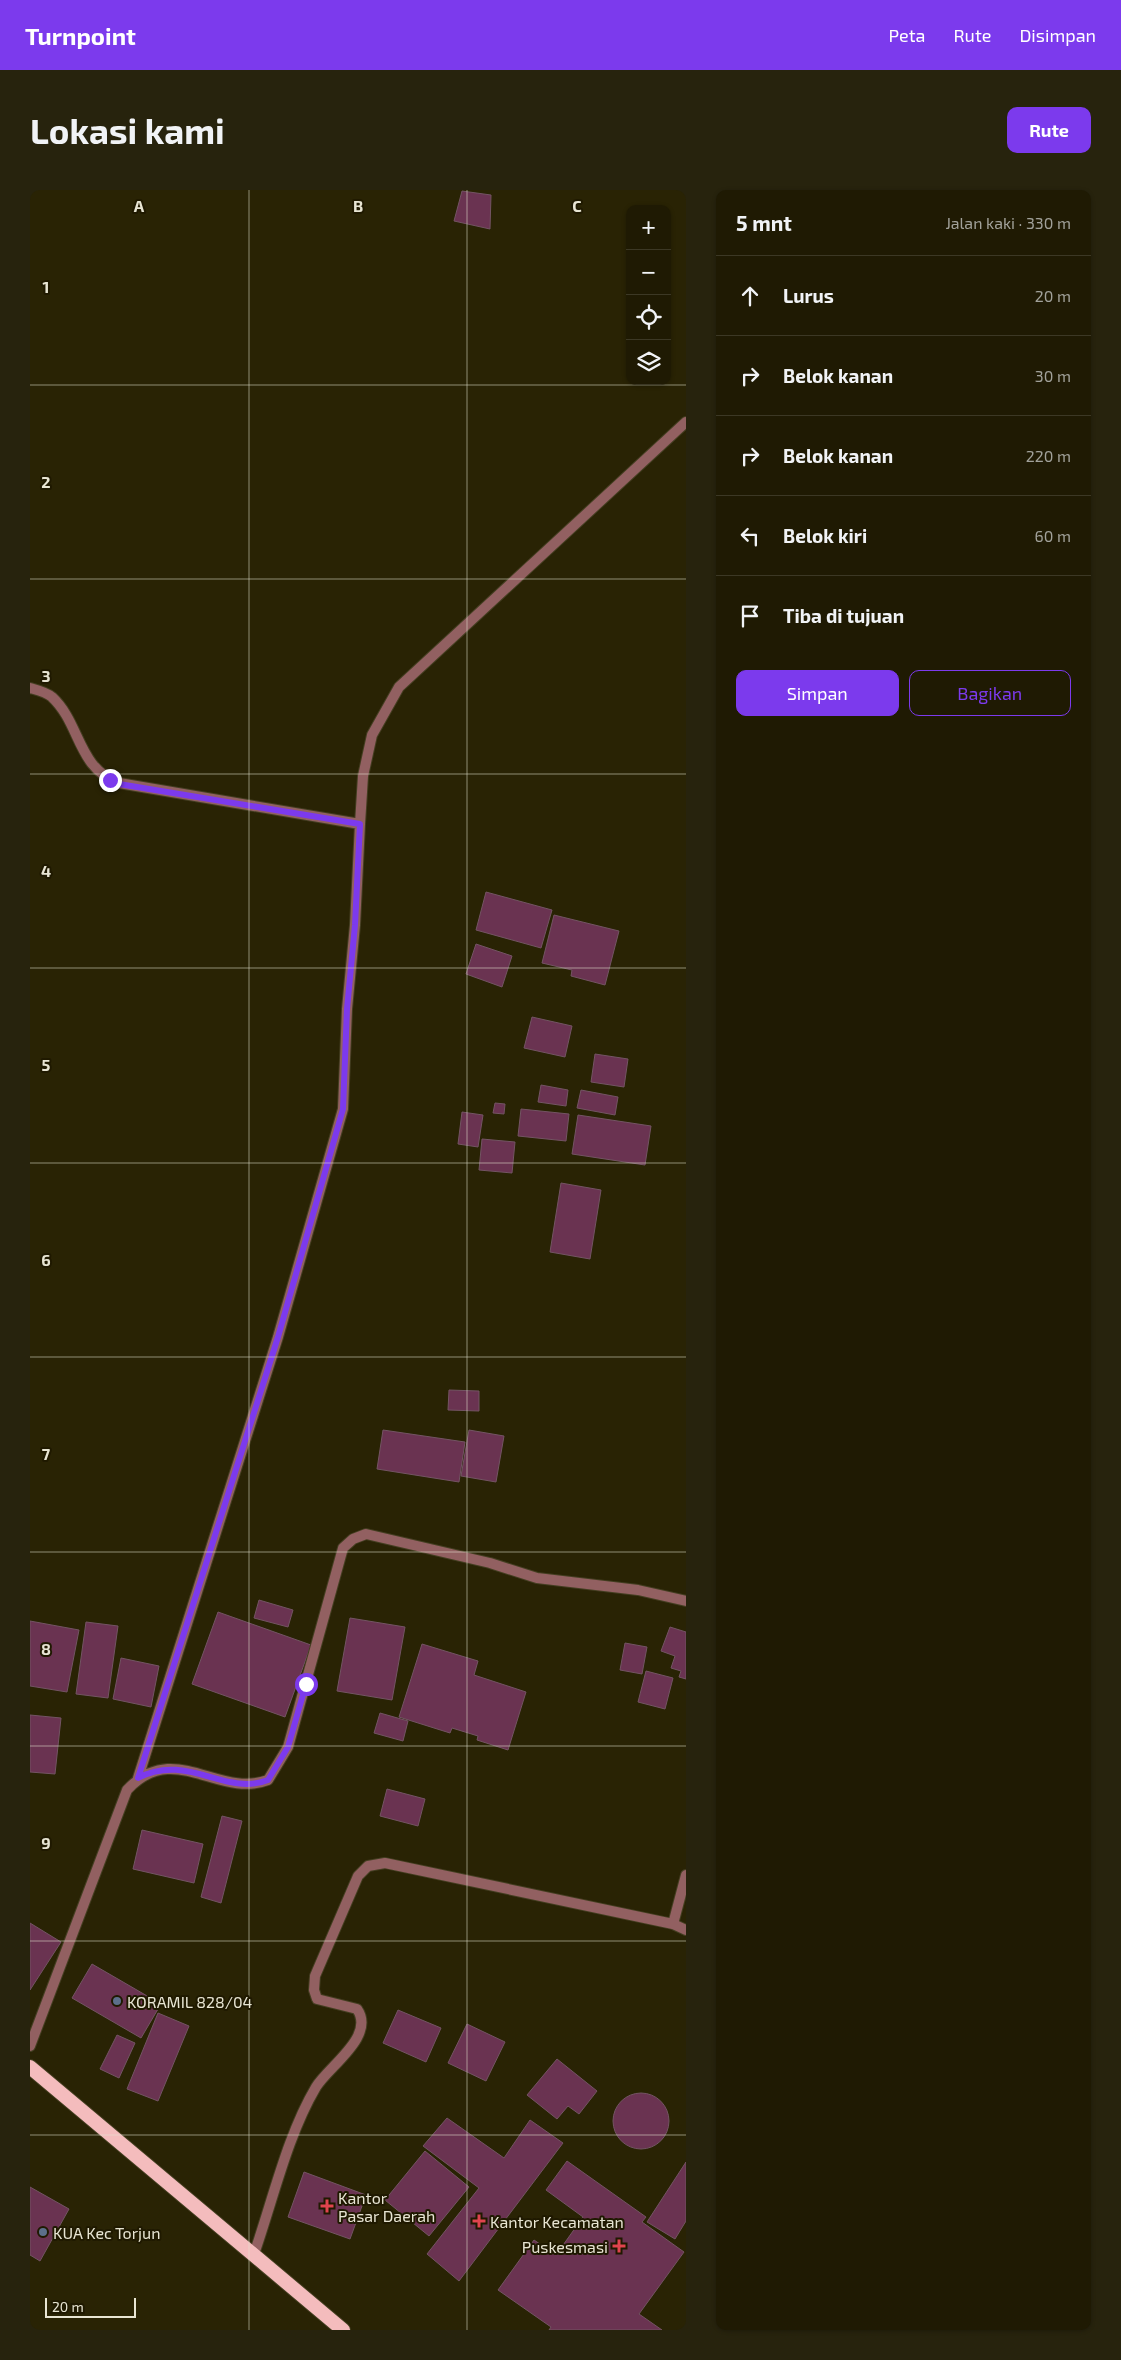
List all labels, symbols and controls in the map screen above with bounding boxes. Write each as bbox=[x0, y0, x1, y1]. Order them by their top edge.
text: Turnpoint bbox=[25, 21, 136, 50]
text: Peta bbox=[889, 24, 926, 46]
text: Rute bbox=[954, 24, 991, 46]
text: Disimpan bbox=[1019, 24, 1096, 46]
button: Rute bbox=[1007, 107, 1091, 153]
text: Lokasi kami bbox=[30, 109, 225, 151]
text: A bbox=[134, 196, 145, 215]
text: B bbox=[353, 196, 363, 215]
text: C bbox=[572, 196, 582, 215]
map controls bbox=[626, 205, 671, 385]
button: + bbox=[626, 205, 671, 250]
text: 5 mnt bbox=[736, 210, 792, 235]
text: Jalan kaki · 330 m bbox=[945, 213, 1071, 232]
button: − bbox=[626, 250, 671, 295]
text: 1 bbox=[43, 277, 49, 296]
icon: ahead bbox=[736, 282, 764, 310]
text: Lurus bbox=[783, 284, 834, 307]
text: 20 m bbox=[1035, 286, 1071, 305]
button: locate bbox=[626, 295, 671, 340]
button: layers bbox=[626, 340, 671, 385]
icon: right bbox=[736, 362, 764, 390]
text: Belok kanan bbox=[783, 364, 893, 387]
text: 30 m bbox=[1035, 366, 1071, 385]
icon: right bbox=[736, 442, 764, 470]
text: Belok kanan bbox=[783, 444, 893, 467]
text: 220 m bbox=[1026, 446, 1071, 465]
text: 2 bbox=[41, 472, 51, 491]
icon: left bbox=[736, 522, 764, 550]
text: Belok kiri bbox=[783, 524, 867, 547]
text: 60 m bbox=[1035, 526, 1071, 545]
icon: arrive bbox=[736, 602, 764, 630]
text: Tiba di tujuan bbox=[783, 604, 904, 627]
text: 3 bbox=[41, 666, 51, 685]
button: Simpan bbox=[736, 670, 899, 716]
button: Bagikan bbox=[909, 670, 1071, 716]
route end bbox=[99, 769, 122, 792]
text: 4 bbox=[41, 861, 51, 880]
text: 5 bbox=[42, 1055, 51, 1074]
text: 6 bbox=[41, 1250, 51, 1269]
text: 7 bbox=[42, 1444, 51, 1463]
text: 8 bbox=[41, 1639, 51, 1658]
route start bbox=[295, 1673, 318, 1696]
text: 9 bbox=[41, 1833, 51, 1852]
place label: KORAMIL 828/04 bbox=[127, 1992, 253, 2011]
marker: KORAMIL 828/04 bbox=[111, 1995, 123, 2007]
place label: Kantor Pasar Daerah bbox=[338, 2188, 435, 2225]
marker: Kantor Pasar Daerah bbox=[320, 2199, 334, 2213]
place label: Kantor Kecamatan bbox=[490, 2212, 624, 2231]
marker: Kantor Kecamatan bbox=[472, 2214, 486, 2228]
place label: KUA Kec Torjun bbox=[53, 2223, 160, 2243]
marker: KUA Kec Torjun bbox=[37, 2226, 49, 2238]
place label: Puskesmasi bbox=[522, 2237, 608, 2256]
marker: Puskesmasi bbox=[612, 2239, 626, 2253]
scale bar bbox=[45, 2295, 136, 2318]
text: 20 m bbox=[52, 2298, 84, 2315]

